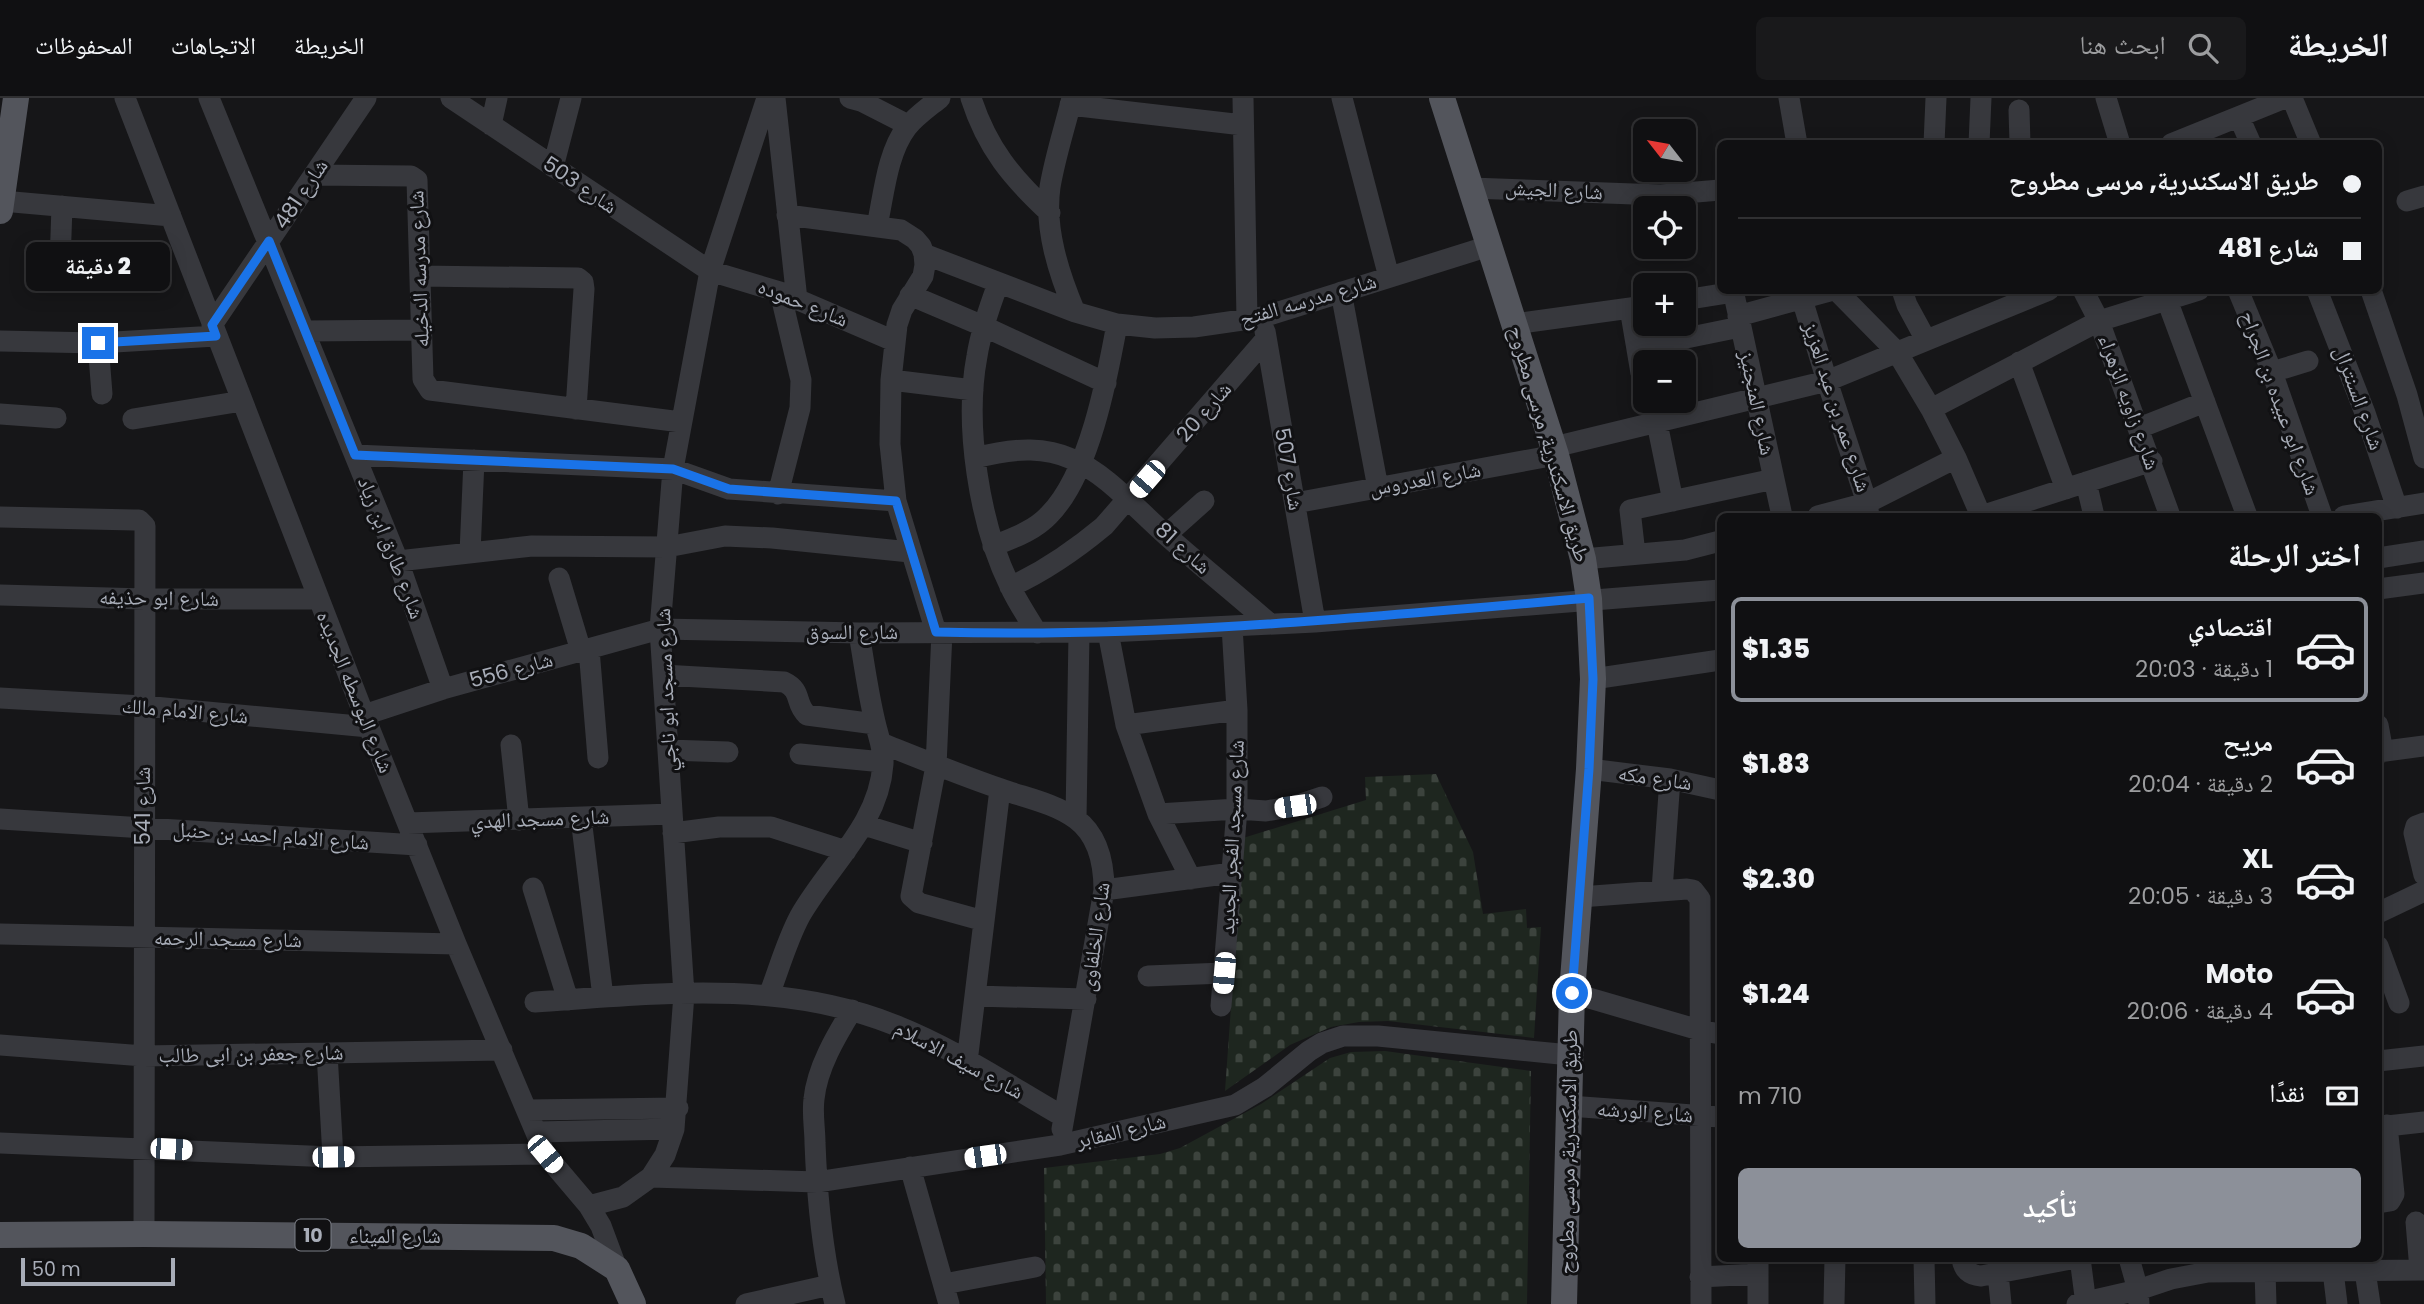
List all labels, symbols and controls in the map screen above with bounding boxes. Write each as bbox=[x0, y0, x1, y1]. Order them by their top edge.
search box bbox=[1756, 17, 2246, 80]
text: الخريطة bbox=[2288, 21, 2389, 68]
text: ابحث هنا bbox=[2080, 27, 2166, 63]
text: المحفوظات bbox=[35, 29, 133, 62]
text: الاتجاهات bbox=[171, 29, 256, 62]
text: الخريطة bbox=[294, 29, 365, 62]
icon: search bbox=[2184, 29, 2222, 67]
north arrow bbox=[1633, 119, 1696, 182]
map controls bbox=[1633, 119, 1696, 413]
street label: شارع 503 bbox=[537, 149, 623, 220]
street label: شارع 481 bbox=[267, 153, 335, 234]
text: طريق الاسكندرية, مرسى مطروح bbox=[2009, 163, 2319, 199]
street label: شارع الجيش bbox=[1504, 172, 1604, 207]
street label: شارع مدرسه الدخيله bbox=[401, 190, 436, 348]
button: locate bbox=[1633, 196, 1696, 259]
text: شارع 481 bbox=[2218, 230, 2319, 266]
callout: 2 دقيقة bbox=[26, 242, 170, 290]
text: 2 دقيقة bbox=[65, 250, 131, 282]
street label: شارع مدرسه الفتح bbox=[1236, 266, 1380, 333]
street label: شارع حموده bbox=[754, 271, 853, 334]
button: + bbox=[1633, 273, 1696, 336]
street label: شارع ابو عبيده بن الجراح bbox=[2234, 307, 2327, 499]
street label: شارع عمر بن عبد العزيز bbox=[1796, 317, 1879, 496]
street label: طريق الاسكندرية, مرسى مطروح bbox=[1502, 322, 1597, 566]
route end bbox=[82, 327, 114, 359]
street label: شارع زاويه الزهراء bbox=[2092, 330, 2167, 474]
street label: شارع السنترال bbox=[2327, 342, 2392, 454]
street label: شارع المنجنيز bbox=[1732, 347, 1783, 458]
button: − bbox=[1633, 350, 1696, 413]
street label: شارع 20 bbox=[1169, 375, 1238, 448]
street label: شارع 507 bbox=[1268, 425, 1311, 512]
street label: شارع العدروس bbox=[1367, 454, 1483, 503]
car bbox=[1126, 456, 1169, 502]
street label: شارع طارق ابن زياد bbox=[351, 473, 432, 623]
street label: شارع 81 bbox=[1149, 515, 1217, 580]
text: اختر الرحلة bbox=[2228, 532, 2361, 577]
street label: شارع ابو حذيفه bbox=[99, 582, 219, 613]
street label: شارع البوسطه الجديده bbox=[310, 607, 401, 777]
street label: شارع مسجد ابو ناجي bbox=[648, 608, 685, 772]
text: اقتصادي bbox=[2188, 609, 2273, 645]
street label: شارع السوق bbox=[806, 617, 898, 646]
icon: car bbox=[2294, 618, 2357, 681]
text: $1.35 bbox=[1742, 631, 1810, 667]
street label: شارع 556 bbox=[466, 644, 556, 695]
text: 1 دقيقة · 20:03 bbox=[2135, 653, 2273, 685]
street label: شارع الامام مالك bbox=[121, 691, 250, 730]
text: مريح bbox=[2223, 724, 2273, 760]
icon: car bbox=[2294, 733, 2357, 796]
street label: شارع مسجد الفجر الجديد bbox=[1212, 739, 1251, 935]
text: $1.83 bbox=[1742, 746, 1810, 782]
street label: شارع مكه bbox=[1616, 758, 1694, 797]
street label: شارع 541 bbox=[128, 767, 157, 845]
text: 2 دقيقة · 20:04 bbox=[2128, 768, 2273, 800]
car bbox=[1273, 793, 1318, 819]
street label: شارع مسجد الهدي bbox=[470, 802, 610, 838]
street label: شارع الامام احمد بن حنبل bbox=[172, 814, 370, 857]
text: XL bbox=[2242, 841, 2273, 877]
icon: car bbox=[2294, 848, 2357, 911]
text: $2.30 bbox=[1742, 861, 1815, 897]
street label: شارع الخلفاوى bbox=[1072, 880, 1117, 994]
text: 3 دقيقة · 20:05 bbox=[2128, 880, 2273, 912]
street label: شارع مسجد الرحمه bbox=[154, 923, 302, 954]
car bbox=[1212, 951, 1237, 995]
text: Moto bbox=[2205, 956, 2273, 992]
icon: car bbox=[2294, 963, 2357, 1026]
text: $1.24 bbox=[1742, 976, 1810, 1012]
route start bbox=[1556, 977, 1588, 1009]
text: 4 دقيقة · 20:06 bbox=[2127, 995, 2273, 1027]
street label: شارع سيف الاسلام bbox=[890, 1013, 1029, 1106]
street label: طريق الاسكندرية, مرسى مطروح bbox=[1551, 1029, 1584, 1275]
street label: شارع جعفر بن ابى طالب bbox=[158, 1037, 344, 1070]
text: نقدًا bbox=[2269, 1075, 2305, 1111]
icon: cash bbox=[2323, 1077, 2361, 1115]
text: 710 m bbox=[1738, 1080, 1802, 1112]
street label: شارع الورشه bbox=[1596, 1094, 1694, 1129]
street label: شارع المقابر bbox=[1072, 1106, 1169, 1155]
car bbox=[524, 1131, 567, 1177]
car bbox=[150, 1137, 193, 1161]
car bbox=[963, 1143, 1008, 1169]
car bbox=[312, 1146, 355, 1168]
button: تأكيد bbox=[1738, 1168, 2361, 1248]
road number: 10 bbox=[296, 1219, 330, 1250]
street label: شارع الميناء bbox=[349, 1221, 441, 1250]
scale bar bbox=[21, 1255, 175, 1287]
text: 50 m bbox=[32, 1256, 81, 1283]

